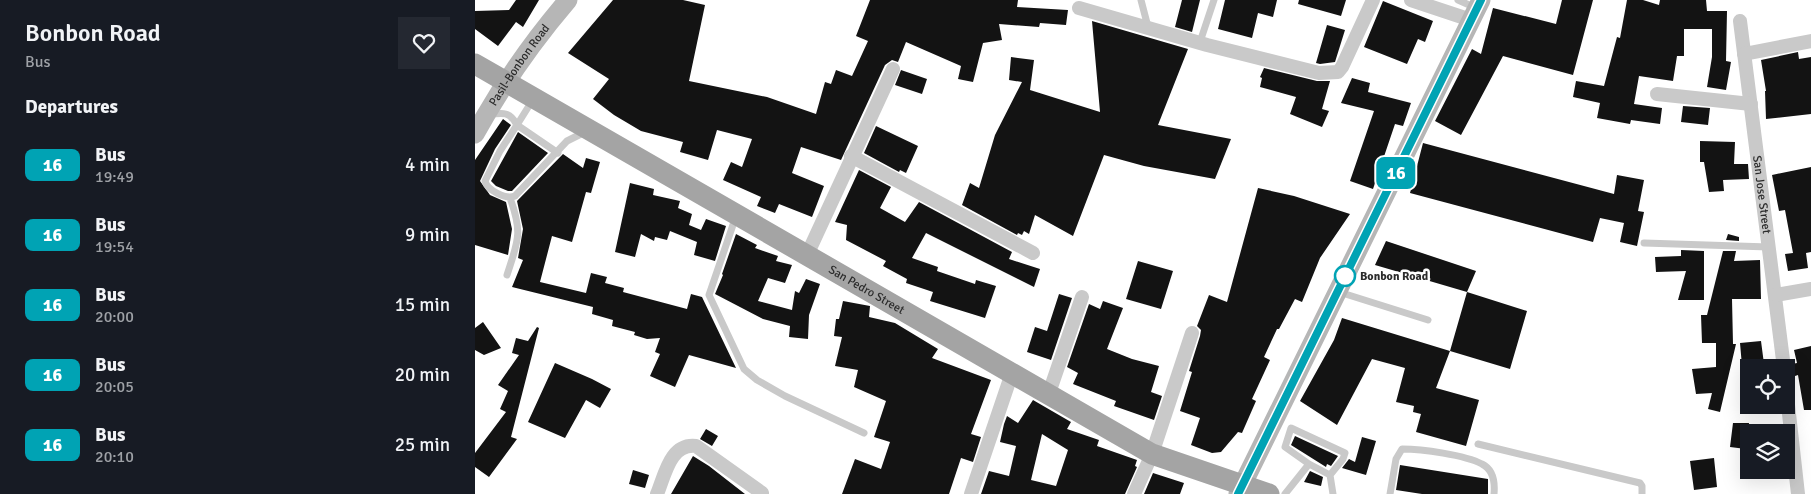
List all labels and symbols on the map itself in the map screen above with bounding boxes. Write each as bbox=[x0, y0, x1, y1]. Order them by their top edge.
street label: Pasil-Bonbon Road bbox=[486, 21, 553, 109]
street label: San Jose Street bbox=[1750, 155, 1774, 235]
line badge: 16 bbox=[1373, 157, 1419, 189]
street label: San Pedro Street bbox=[826, 262, 907, 317]
marker: Bonbon Road bbox=[1334, 265, 1356, 287]
place label: Bonbon Road bbox=[1360, 269, 1429, 284]

